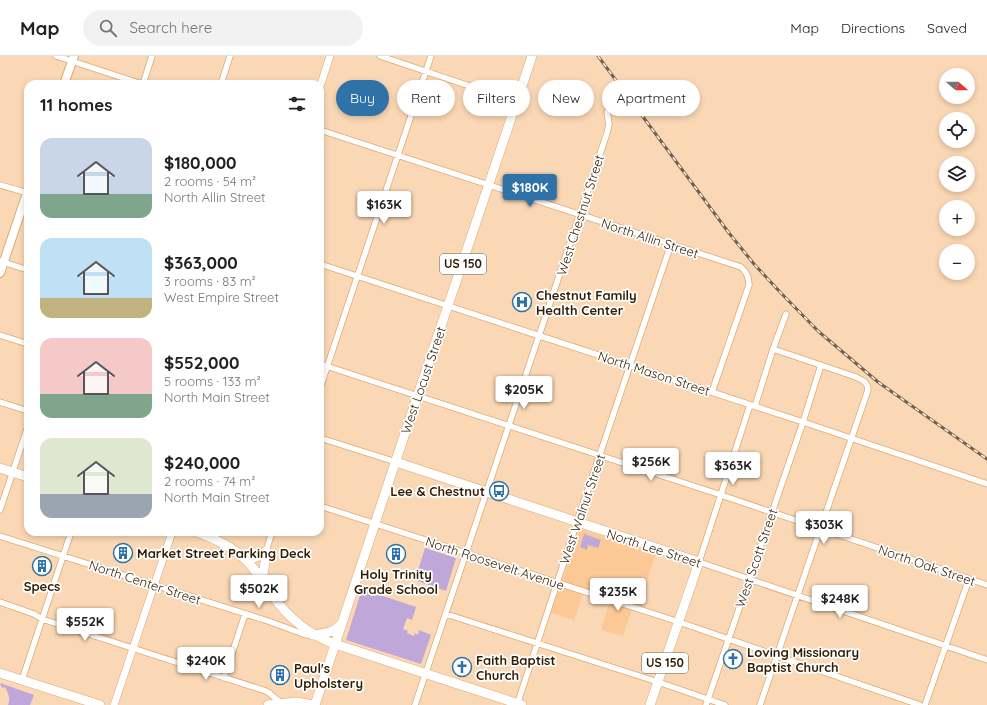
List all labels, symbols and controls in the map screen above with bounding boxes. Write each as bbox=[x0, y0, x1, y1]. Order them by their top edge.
search box bbox=[83, 10, 363, 46]
text: Map bbox=[20, 16, 59, 40]
icon: search bbox=[97, 17, 119, 39]
text: Search here bbox=[129, 18, 212, 37]
text: Map bbox=[790, 19, 819, 37]
text: Directions bbox=[841, 19, 905, 37]
text: Saved bbox=[927, 19, 967, 37]
north arrow bbox=[939, 68, 975, 104]
map controls bbox=[939, 68, 975, 280]
chip: Buy bbox=[336, 80, 389, 116]
chip: Rent bbox=[397, 80, 455, 116]
chip: Filters bbox=[463, 80, 530, 116]
chip: New bbox=[538, 80, 594, 116]
chip: Apartment bbox=[602, 80, 700, 116]
icon: filters bbox=[286, 93, 308, 115]
text: 11 homes bbox=[40, 94, 112, 115]
button: locate bbox=[939, 112, 975, 148]
text: $180,000 bbox=[164, 152, 237, 173]
street label: West Chestnut Street bbox=[553, 153, 607, 277]
icon: home bbox=[72, 154, 120, 202]
button: layers bbox=[939, 156, 975, 192]
text: 2 rooms · 54 m² bbox=[164, 173, 256, 189]
pin: $180K bbox=[502, 174, 558, 208]
text: $180K bbox=[512, 179, 548, 195]
text: North Allin Street bbox=[164, 189, 265, 205]
pin: $163K bbox=[356, 191, 412, 225]
text: $163K bbox=[366, 196, 402, 212]
button: + bbox=[939, 200, 975, 236]
street label: North Allin Street bbox=[599, 215, 701, 261]
button: − bbox=[939, 244, 975, 280]
text: $363,000 bbox=[164, 252, 238, 273]
icon: home bbox=[72, 254, 120, 302]
road number: US 150 bbox=[440, 254, 486, 274]
text: 3 rooms · 83 m² bbox=[164, 273, 256, 289]
place label: Chestnut Family Health Center bbox=[536, 287, 637, 318]
text: West Empire Street bbox=[164, 289, 279, 305]
hospital icon: Chestnut Family Health Center bbox=[511, 291, 533, 313]
street label: West Locust Street bbox=[397, 324, 449, 436]
street label: North Mason Street bbox=[596, 347, 712, 399]
text: $552,000 bbox=[164, 352, 239, 373]
icon: home bbox=[72, 354, 120, 402]
text: 5 rooms · 133 m² bbox=[164, 373, 261, 389]
pin: $205K bbox=[496, 376, 552, 410]
text: $205K bbox=[504, 381, 544, 397]
text: North Main Street bbox=[164, 389, 270, 405]
pin: $256K bbox=[623, 448, 679, 482]
text: $240,000 bbox=[164, 452, 240, 473]
street label: West Walnut Street bbox=[556, 452, 608, 566]
pin: $363K bbox=[705, 452, 761, 486]
text: $256K bbox=[632, 453, 670, 469]
icon: home bbox=[72, 454, 120, 502]
text: $363K bbox=[714, 457, 752, 473]
text: 2 rooms · 74 m² bbox=[164, 473, 255, 489]
bus stop icon: Lee & Chestnut bbox=[488, 480, 510, 502]
place label: Lee & Chestnut bbox=[390, 483, 485, 499]
text: North Main Street bbox=[164, 489, 270, 505]
street label: West Scott Street bbox=[732, 506, 780, 610]
pin: $303K bbox=[796, 511, 852, 545]
text: $303K bbox=[805, 516, 843, 532]
street label: North Lee Street bbox=[605, 525, 703, 571]
street label: North Roosevelt Avenue bbox=[424, 533, 566, 593]
street label: North Oak Street bbox=[876, 541, 978, 589]
building icon: Market Street Parking Deck bbox=[112, 542, 134, 564]
building icon: Holy Trinity Grade School bbox=[385, 543, 407, 565]
place label: Market Street Parking Deck bbox=[137, 545, 311, 561]
building icon: Specs bbox=[31, 555, 53, 577]
street label: North Center Street bbox=[87, 556, 203, 608]
place label: Holy Trinity Grade School bbox=[354, 566, 438, 597]
pin: $502K bbox=[231, 575, 287, 609]
place label: Specs bbox=[24, 578, 60, 594]
pin: $235K bbox=[590, 578, 646, 612]
text: $502K bbox=[239, 580, 279, 596]
text: $235K bbox=[599, 583, 637, 599]
pin: $248K bbox=[812, 585, 868, 619]
text: $248K bbox=[821, 590, 859, 606]
pin: $552K bbox=[57, 608, 113, 642]
text: $552K bbox=[66, 613, 104, 629]
place label: Loving Missionary Baptist Church bbox=[747, 644, 859, 675]
pin: $240K bbox=[178, 647, 234, 681]
church icon: Loving Missionary Baptist Church bbox=[722, 648, 744, 670]
text: $240K bbox=[186, 652, 226, 668]
place label: Faith Baptist Church bbox=[476, 652, 556, 683]
road number: US 150 bbox=[642, 653, 688, 673]
church icon: Faith Baptist Church bbox=[451, 656, 473, 678]
place label: Paul's Upholstery bbox=[294, 660, 363, 691]
building icon: Paul's Upholstery bbox=[269, 664, 291, 686]

